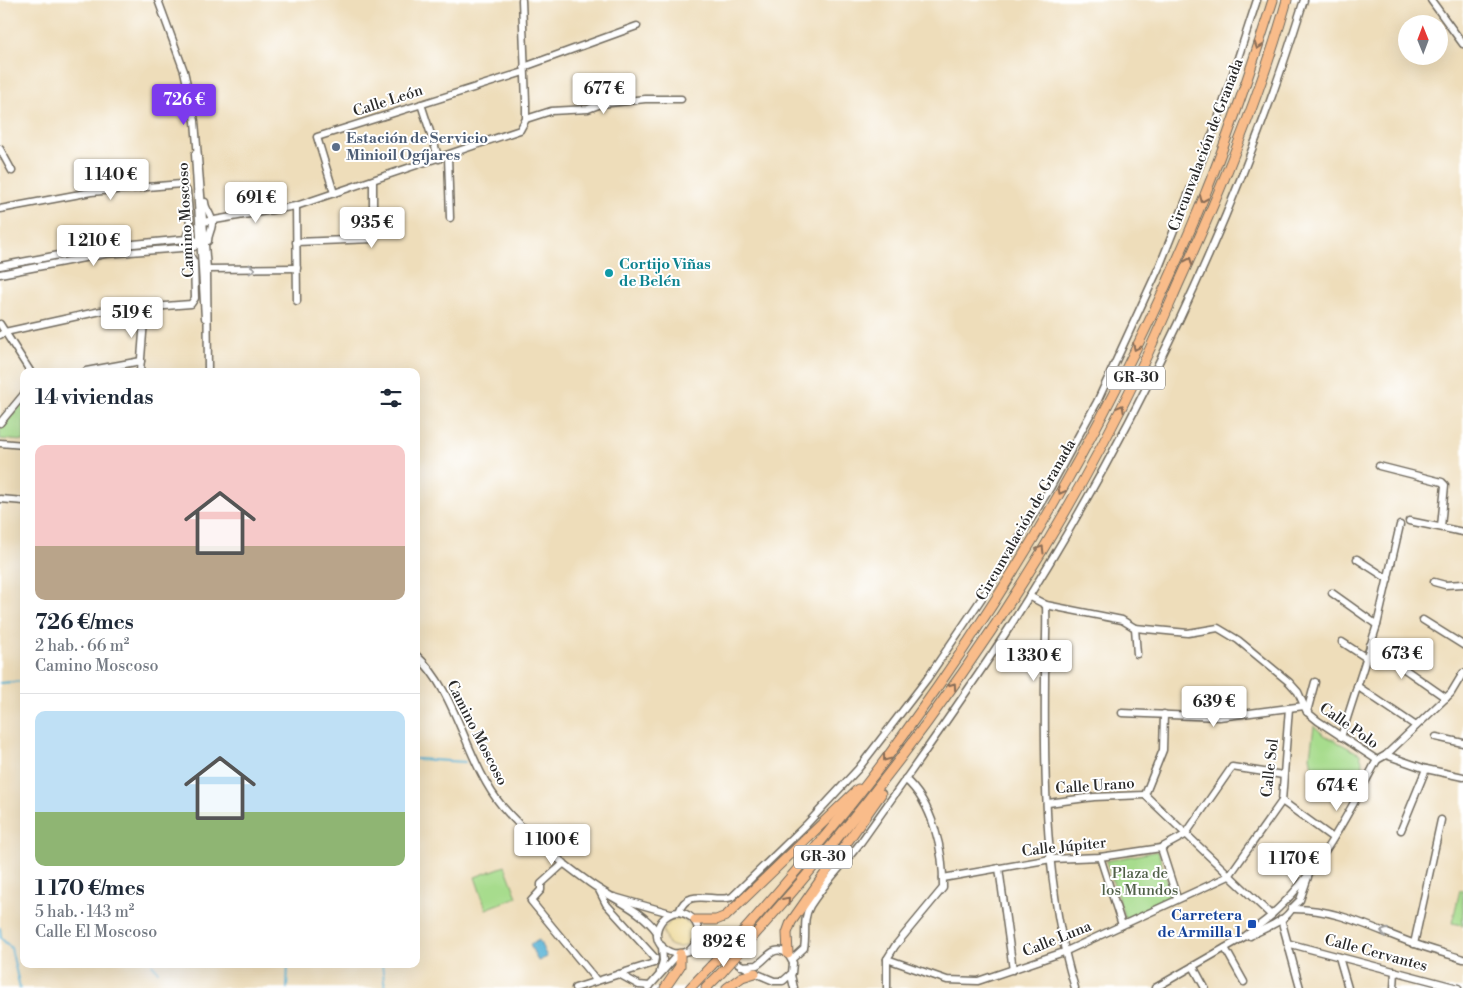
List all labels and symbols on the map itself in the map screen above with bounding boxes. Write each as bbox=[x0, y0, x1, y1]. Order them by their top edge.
north arrow bbox=[1398, 15, 1448, 65]
one-way arrow bbox=[1254, 42, 1264, 50]
street label: Circunvalación de Granada bbox=[1164, 56, 1248, 234]
pin: 677 € bbox=[569, 72, 639, 115]
street label: Calle León bbox=[351, 81, 425, 121]
pin: 726 € bbox=[149, 84, 219, 126]
place label: Estación de Servicio Minioil Ogíjares bbox=[346, 129, 488, 165]
marker: Estación de Servicio Minioil Ogíjares bbox=[330, 141, 342, 153]
pin: 1 140 € bbox=[65, 158, 157, 201]
street label: Camino Moscoso bbox=[173, 162, 199, 278]
pin: 691 € bbox=[221, 182, 291, 224]
one-way arrow bbox=[1199, 194, 1209, 203]
pin: 935 € bbox=[337, 206, 407, 249]
pin: 1 210 € bbox=[48, 224, 140, 267]
place label: Cortijo Viñas de Belén bbox=[619, 255, 711, 291]
one-way arrow bbox=[1183, 257, 1194, 266]
one-way arrow bbox=[248, 264, 256, 274]
marker: Cortijo Viñas de Belén bbox=[603, 267, 615, 279]
pin: 519 € bbox=[97, 296, 167, 339]
one-way arrow bbox=[1132, 342, 1142, 351]
road number: GR-30 bbox=[1107, 366, 1165, 389]
one-way arrow bbox=[1114, 404, 1124, 413]
street label: Circunvalación de Granada bbox=[972, 435, 1080, 604]
one-way arrow bbox=[1057, 486, 1067, 495]
one-way arrow bbox=[1035, 546, 1045, 555]
pin: 673 € bbox=[1367, 638, 1437, 680]
pin: 1 330 € bbox=[988, 640, 1080, 682]
street label: Camino Moscoso bbox=[442, 677, 512, 789]
one-way arrow bbox=[947, 682, 956, 692]
pin: 639 € bbox=[1179, 686, 1249, 728]
street label: Calle Polo bbox=[1316, 699, 1382, 753]
street label: Calle Sol bbox=[1257, 737, 1283, 798]
one-way arrow bbox=[884, 752, 892, 761]
pin: 674 € bbox=[1302, 770, 1372, 812]
street label: Calle Urano bbox=[1055, 774, 1135, 798]
pin: 1 100 € bbox=[506, 824, 598, 866]
street label: Calle Júpiter bbox=[1021, 833, 1108, 861]
pin: 1 170 € bbox=[1248, 842, 1340, 885]
road number: GR-30 bbox=[794, 846, 852, 869]
park label: Plaza de los Mundos bbox=[1102, 864, 1178, 900]
one-way arrow bbox=[781, 897, 789, 906]
place label: Carretera de Armilla 1 bbox=[1158, 906, 1243, 942]
street label: Calle Luna bbox=[1020, 916, 1095, 961]
marker: Carretera de Armilla 1 bbox=[1246, 918, 1258, 930]
pin: 892 € bbox=[689, 926, 759, 968]
one-way arrow bbox=[1380, 928, 1388, 938]
street label: Calle Cervantes bbox=[1322, 930, 1430, 976]

